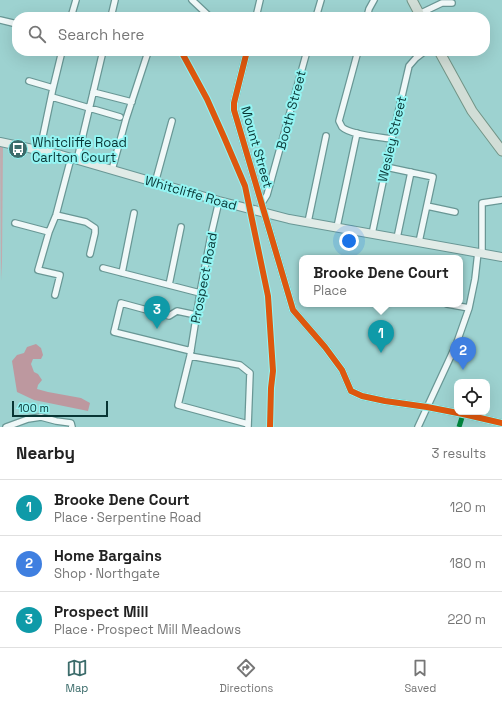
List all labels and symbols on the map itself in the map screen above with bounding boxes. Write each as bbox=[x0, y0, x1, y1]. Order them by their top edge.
street label: Booth Street bbox=[272, 68, 310, 152]
street label: Wesley Street bbox=[374, 94, 410, 184]
street label: Mount Street bbox=[237, 104, 277, 190]
place label: Whitcliffe Road Carlton Court bbox=[32, 134, 127, 166]
bus stop icon: Whitcliffe Road Carlton Court bbox=[7, 138, 29, 160]
street label: Whitcliffe Road bbox=[143, 172, 239, 214]
street label: Prospect Road bbox=[187, 231, 221, 325]
your location bbox=[339, 231, 359, 251]
pin: 3 bbox=[144, 296, 170, 329]
pin: 1 bbox=[368, 320, 394, 353]
pin: 2 bbox=[450, 337, 476, 370]
scale bar bbox=[12, 399, 108, 418]

